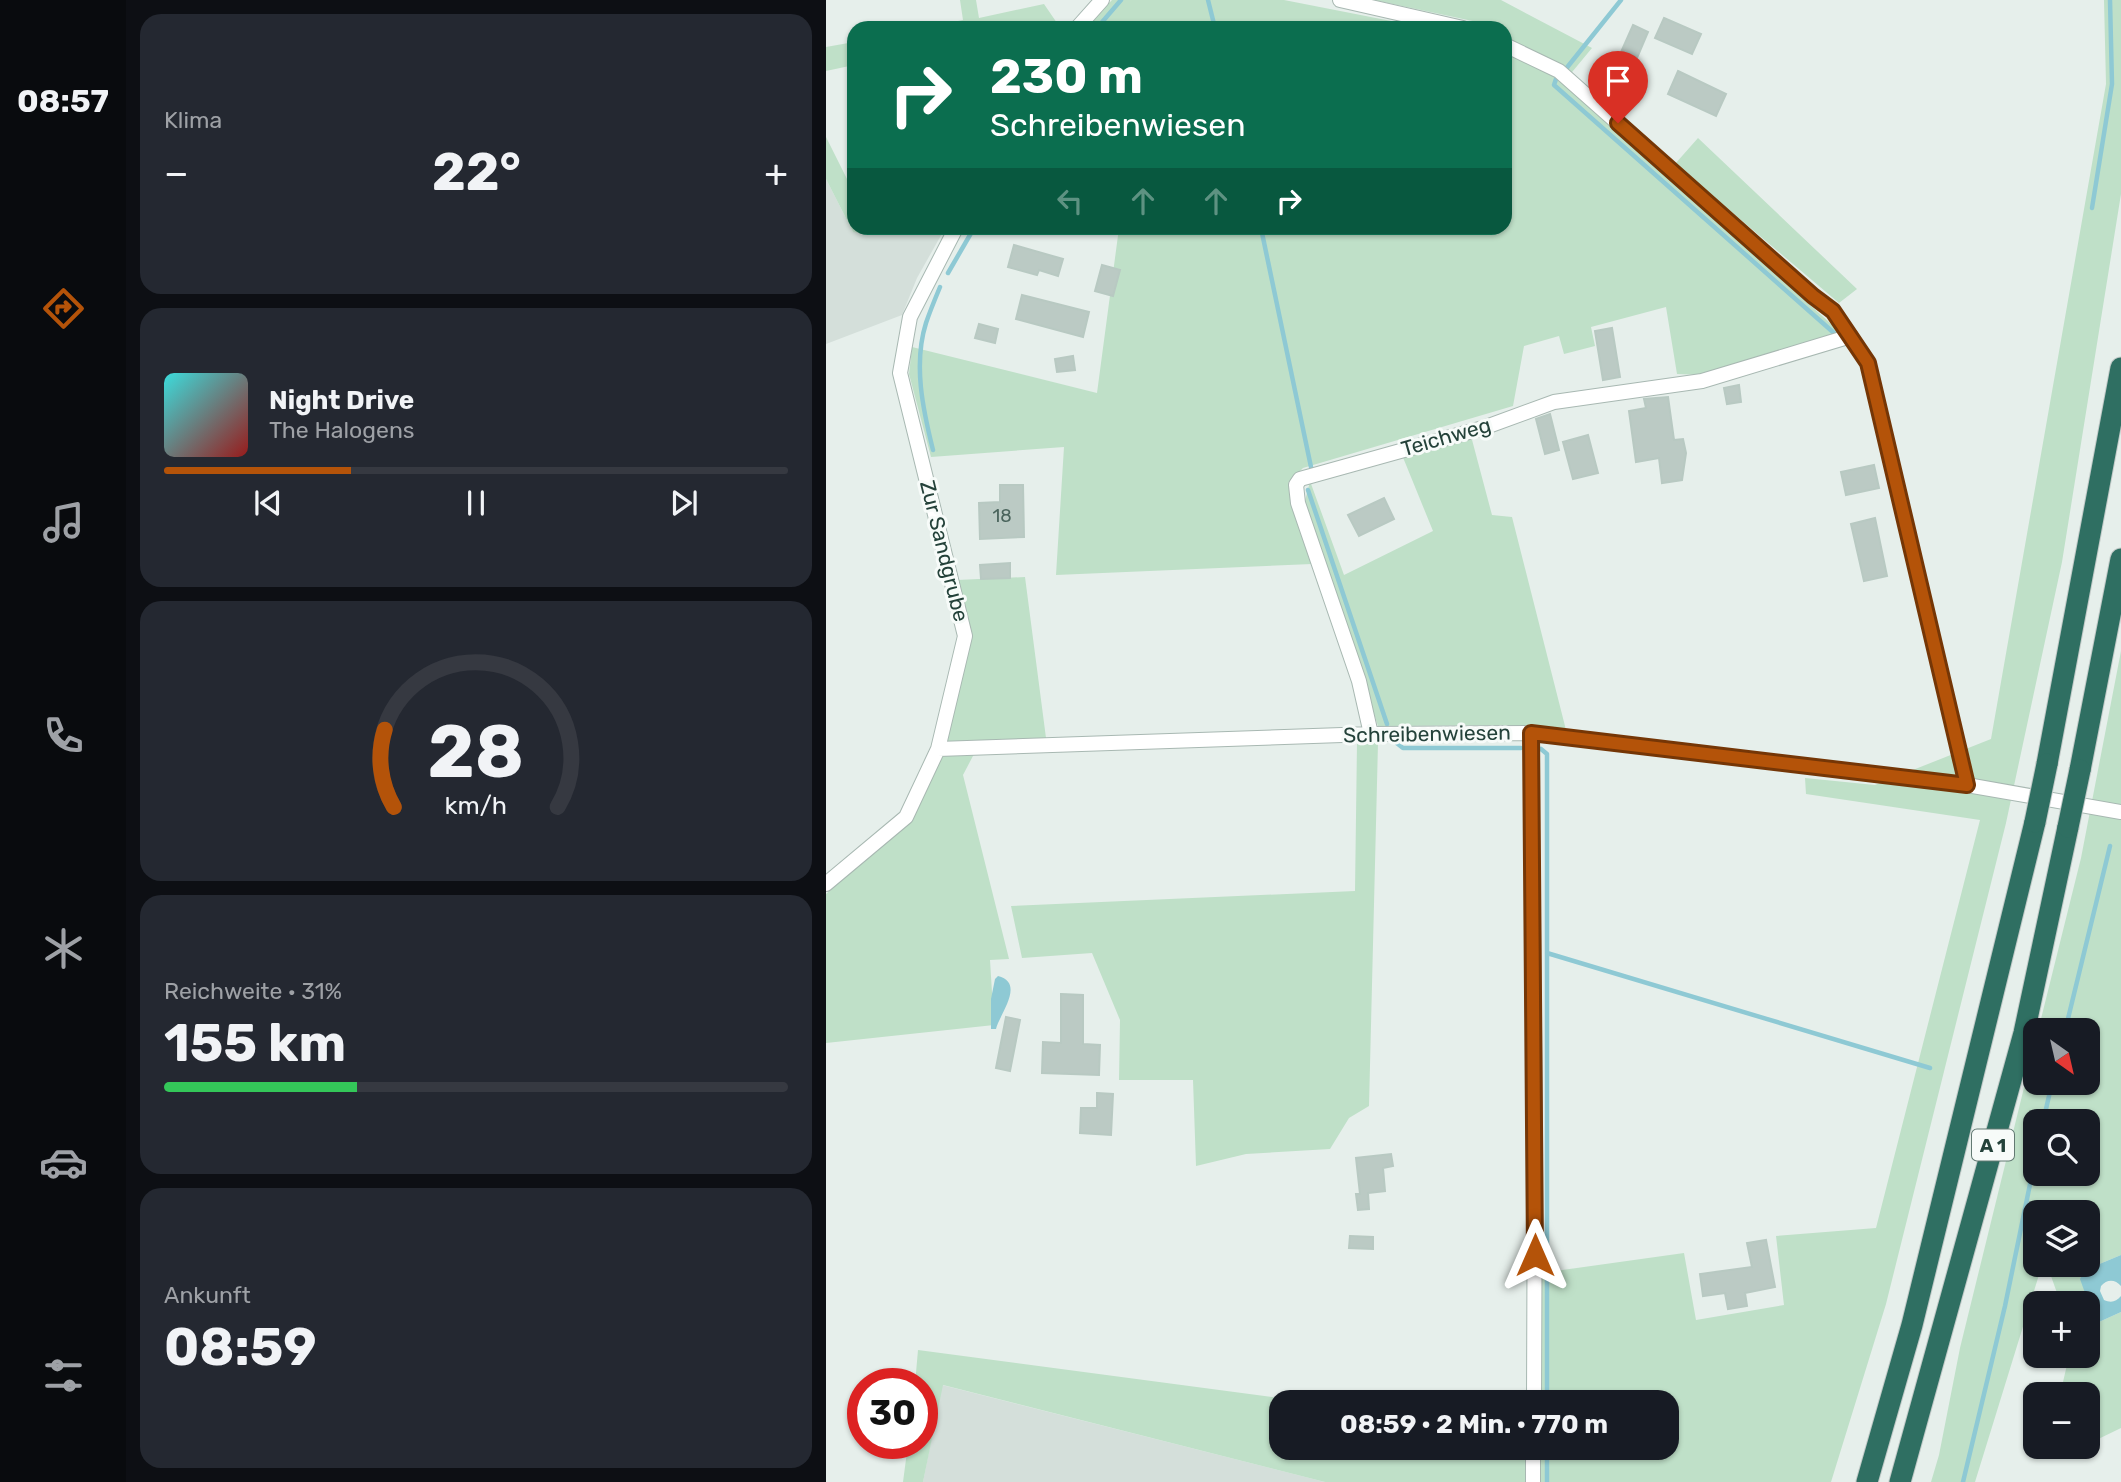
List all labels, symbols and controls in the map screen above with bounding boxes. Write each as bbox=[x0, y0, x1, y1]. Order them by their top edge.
text: 230 m bbox=[990, 47, 1143, 105]
icon: right bbox=[875, 49, 966, 140]
pin bbox=[1588, 51, 1648, 123]
icon: arrive bbox=[1599, 62, 1637, 100]
text: 08:57 bbox=[17, 82, 109, 120]
text: Klima bbox=[164, 106, 222, 134]
text: Schreibenwiesen bbox=[990, 106, 1246, 144]
text: 22° bbox=[432, 141, 521, 203]
text: − bbox=[164, 150, 189, 196]
text: + bbox=[764, 150, 788, 196]
icon: left bbox=[1051, 182, 1089, 220]
icon: ahead bbox=[1124, 182, 1162, 220]
icon: ahead bbox=[1197, 182, 1235, 220]
icon: right bbox=[1270, 182, 1308, 220]
icon: directions bbox=[39, 284, 88, 333]
text: Night Drive bbox=[269, 385, 414, 416]
street label: Teichweg bbox=[1398, 412, 1494, 461]
text: The Halogens bbox=[269, 416, 415, 444]
street label: Zur Sandgrube bbox=[915, 478, 974, 624]
icon: previous bbox=[249, 484, 287, 522]
icon: pause bbox=[457, 484, 495, 522]
icon: next bbox=[665, 484, 703, 522]
icon: music bbox=[39, 498, 88, 547]
house number: 18 bbox=[992, 505, 1012, 527]
text: 28 bbox=[428, 709, 524, 795]
icon: phone bbox=[39, 711, 88, 760]
street label: Schreibenwiesen bbox=[1343, 720, 1511, 747]
text: km/h bbox=[445, 791, 507, 820]
icon: climate bbox=[39, 924, 88, 973]
text: Reichweite · 31% bbox=[164, 977, 342, 1005]
text: 155 km bbox=[164, 1012, 346, 1074]
north arrow bbox=[2023, 1018, 2100, 1096]
map controls bbox=[2023, 1018, 2100, 1459]
button: search bbox=[2023, 1109, 2100, 1186]
road number: A 1 bbox=[1972, 1130, 2014, 1161]
icon: car bbox=[39, 1138, 88, 1187]
button: layers bbox=[2023, 1200, 2100, 1277]
position arrow bbox=[1498, 1218, 1572, 1292]
text: Ankunft bbox=[164, 1281, 251, 1309]
button: + bbox=[2023, 1291, 2100, 1368]
text: 08:59 bbox=[164, 1316, 317, 1378]
icon: filters bbox=[39, 1351, 88, 1400]
speed limit sign: 30 bbox=[847, 1368, 938, 1459]
button: − bbox=[2023, 1382, 2100, 1459]
text: 08:59 · 2 Min. · 770 m bbox=[1340, 1409, 1608, 1440]

